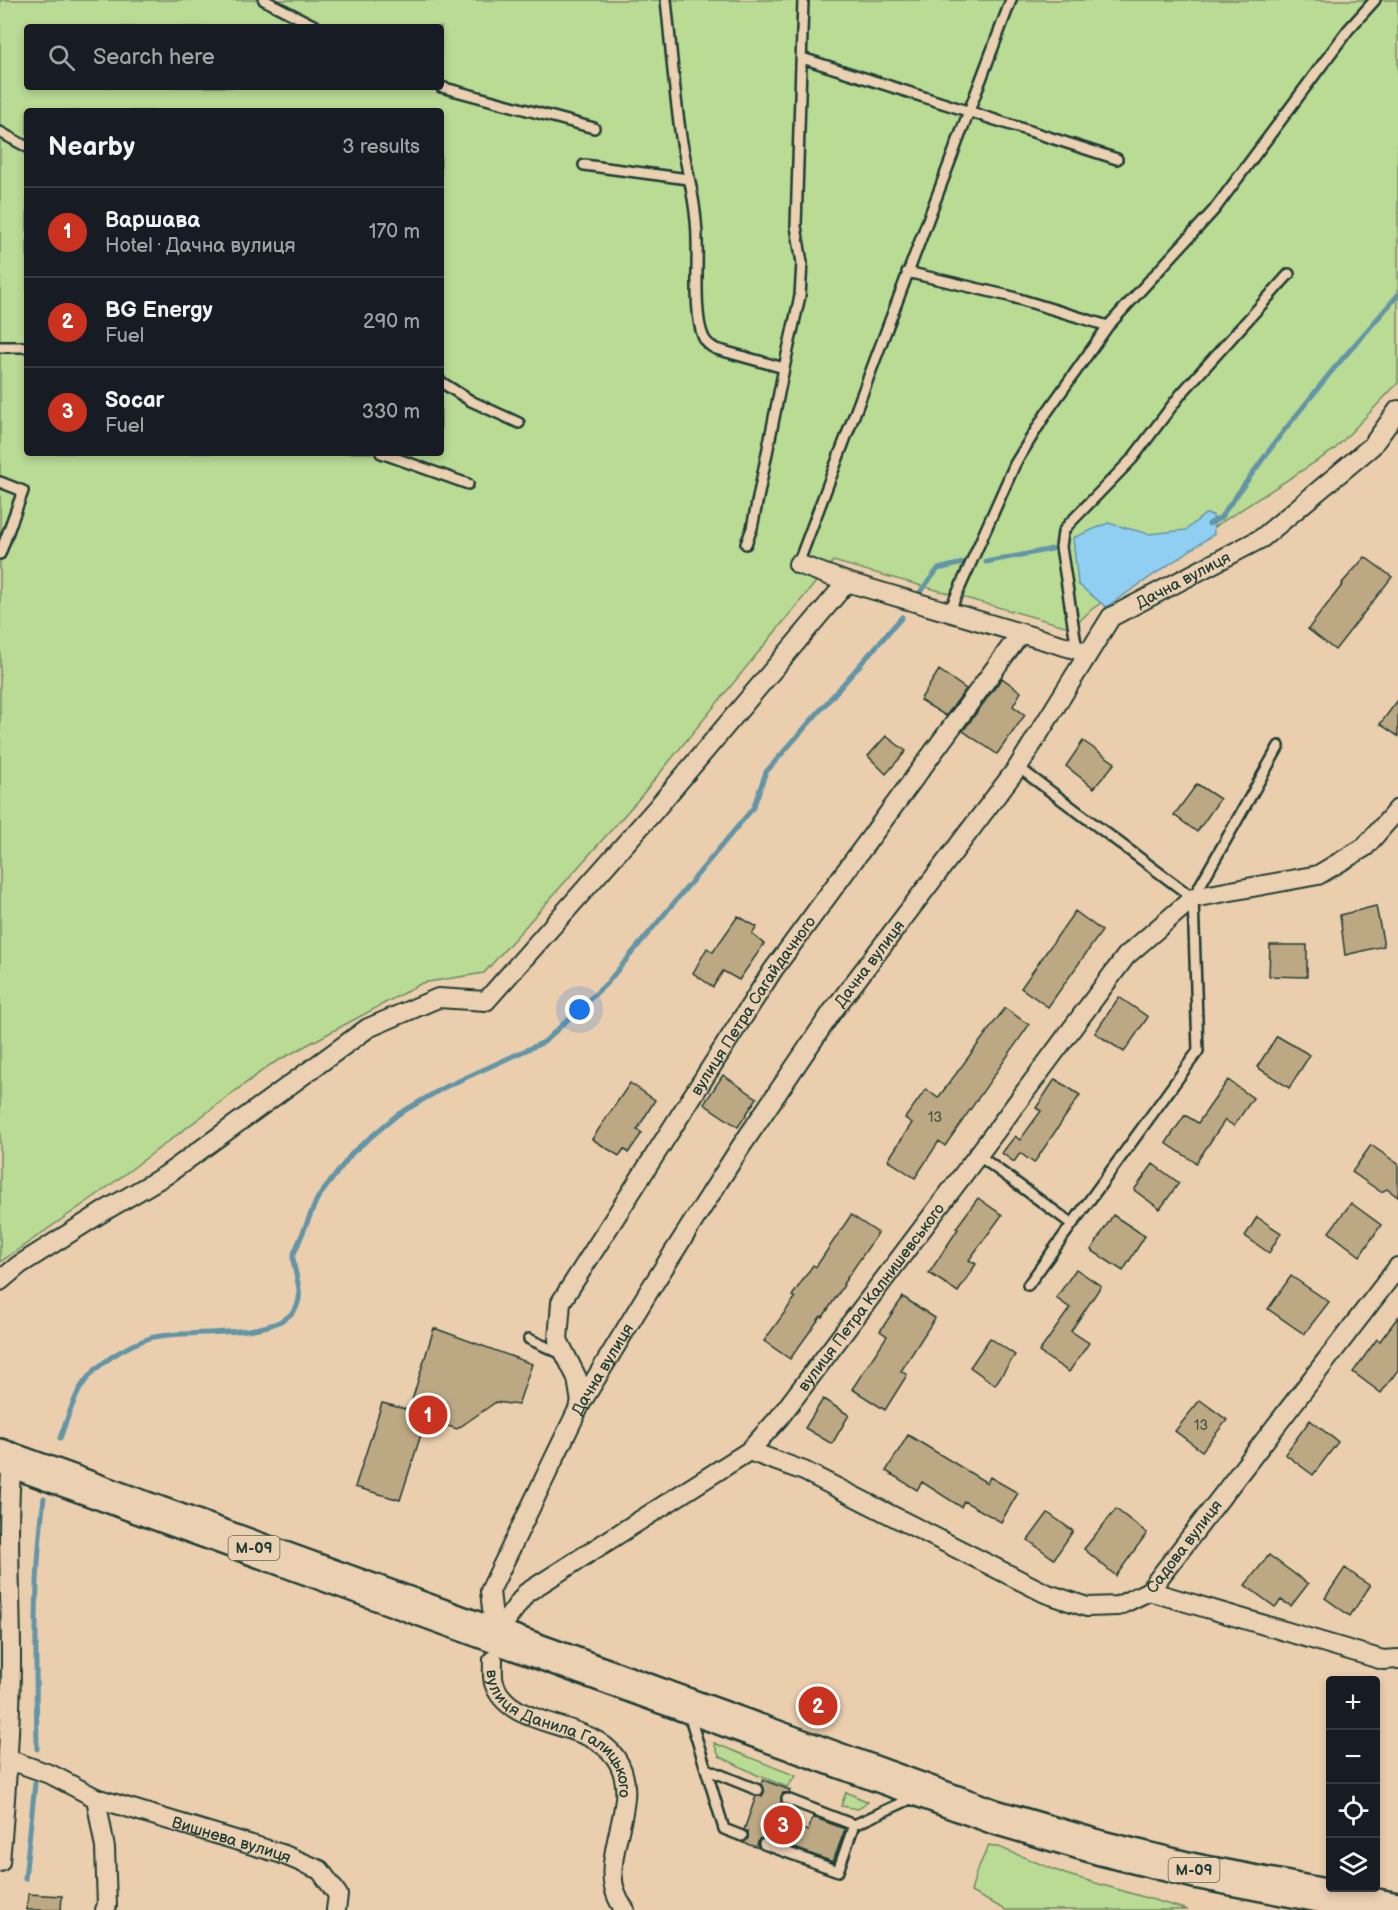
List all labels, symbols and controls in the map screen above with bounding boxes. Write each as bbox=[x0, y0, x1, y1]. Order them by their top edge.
search box bbox=[24, 24, 444, 90]
icon: search bbox=[45, 41, 78, 74]
text: Search here bbox=[93, 44, 215, 71]
text: Nearby bbox=[48, 132, 135, 163]
text: 3 results bbox=[342, 135, 420, 159]
text: Варшава bbox=[105, 207, 200, 234]
text: 1 bbox=[63, 220, 72, 244]
text: 170 m bbox=[369, 220, 420, 244]
text: Hotel · Дачна вулиця bbox=[105, 234, 296, 258]
text: BG Energy bbox=[105, 297, 213, 324]
text: 2 bbox=[62, 310, 73, 334]
text: 290 m bbox=[363, 310, 420, 334]
text: Fuel bbox=[105, 324, 144, 348]
text: Socar bbox=[105, 387, 164, 414]
text: 3 bbox=[62, 400, 73, 424]
text: 330 m bbox=[362, 400, 420, 424]
text: Fuel bbox=[105, 414, 144, 438]
street label: Дачна вулиця bbox=[1133, 548, 1234, 613]
street label: вулиця Петра Сагайдачного bbox=[687, 913, 820, 1099]
street label: Дачна вулиця bbox=[831, 917, 909, 1011]
your location bbox=[565, 995, 594, 1024]
house number: 13 bbox=[928, 1109, 942, 1126]
street label: вулиця Петра Калнишевського bbox=[795, 1200, 949, 1395]
street label: Дачна вулиця bbox=[568, 1320, 638, 1419]
pin: 1 bbox=[408, 1392, 448, 1438]
house number: 13 bbox=[1194, 1417, 1208, 1434]
street label: Садова вулиця bbox=[1143, 1496, 1227, 1597]
road number: М-09 bbox=[228, 1536, 280, 1560]
street label: вулиця Данила Галицького bbox=[482, 1669, 633, 1798]
map controls bbox=[1326, 1676, 1380, 1892]
button: + bbox=[1326, 1676, 1380, 1730]
pin: 2 bbox=[798, 1684, 838, 1728]
button: − bbox=[1326, 1730, 1380, 1784]
button: locate bbox=[1326, 1784, 1380, 1838]
pin: 3 bbox=[764, 1802, 802, 1848]
street label: Вишнева вулиця bbox=[169, 1813, 294, 1868]
button: layers bbox=[1326, 1838, 1380, 1892]
road number: М-09 bbox=[1168, 1858, 1220, 1882]

